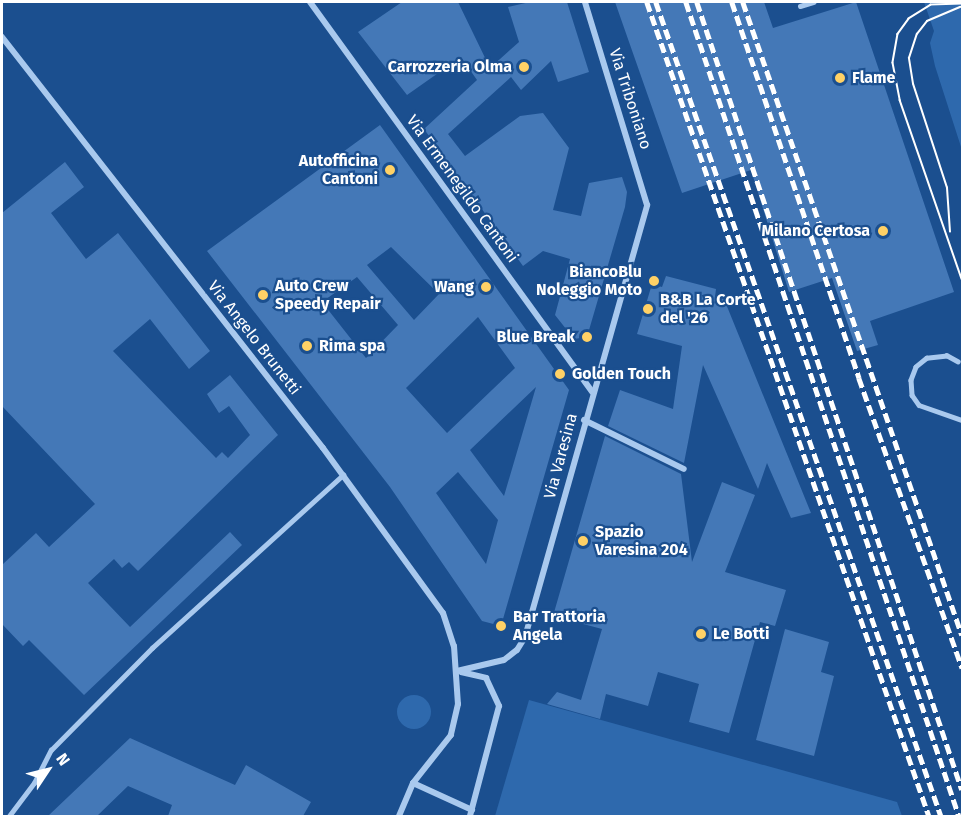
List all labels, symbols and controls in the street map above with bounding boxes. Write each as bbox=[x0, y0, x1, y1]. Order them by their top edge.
street label: Via Triboniano bbox=[605, 46, 655, 152]
place label: Carrozzeria Olma bbox=[388, 57, 512, 77]
marker: Carrozzeria Olma bbox=[517, 60, 531, 74]
place label: Flame bbox=[852, 68, 895, 88]
marker: Flame bbox=[833, 71, 847, 85]
street label: Via Ermenegildo Cantoni bbox=[402, 111, 522, 267]
place label: Autofficina Cantoni bbox=[299, 151, 378, 189]
marker: Autofficina Cantoni bbox=[383, 163, 397, 177]
place label: Milano Certosa bbox=[761, 221, 870, 241]
marker: Milano Certosa bbox=[874, 222, 892, 240]
place label: BiancoBlu Noleggio Moto bbox=[536, 262, 642, 300]
marker: BiancoBlu Noleggio Moto bbox=[647, 274, 661, 288]
place label: Auto Crew Speedy Repair bbox=[275, 276, 381, 314]
street label: Via Angelo Brunetti bbox=[204, 277, 304, 399]
place label: Wang bbox=[434, 277, 474, 297]
marker: Wang bbox=[479, 280, 493, 294]
marker: Auto Crew Speedy Repair bbox=[256, 288, 270, 302]
place label: B&B La Corte del '26 bbox=[660, 290, 756, 328]
marker: B&B La Corte del '26 bbox=[641, 302, 655, 316]
place label: Blue Break bbox=[497, 327, 575, 347]
marker: Blue Break bbox=[580, 330, 594, 344]
place label: Rima spa bbox=[319, 336, 385, 356]
marker: Rima spa bbox=[300, 339, 314, 353]
place label: Golden Touch bbox=[572, 364, 671, 384]
marker: Golden Touch bbox=[553, 367, 567, 381]
street label: Via Varesina bbox=[540, 411, 582, 501]
place label: Spazio Varesina 204 bbox=[595, 522, 688, 560]
marker: Spazio Varesina 204 bbox=[576, 534, 590, 548]
place label: Bar Trattoria Angela bbox=[513, 607, 606, 645]
marker: Bar Trattoria Angela bbox=[494, 619, 508, 633]
place label: Le Botti bbox=[713, 624, 770, 644]
marker: Le Botti bbox=[694, 627, 708, 641]
north arrow bbox=[18, 740, 78, 800]
text: N bbox=[52, 750, 74, 769]

